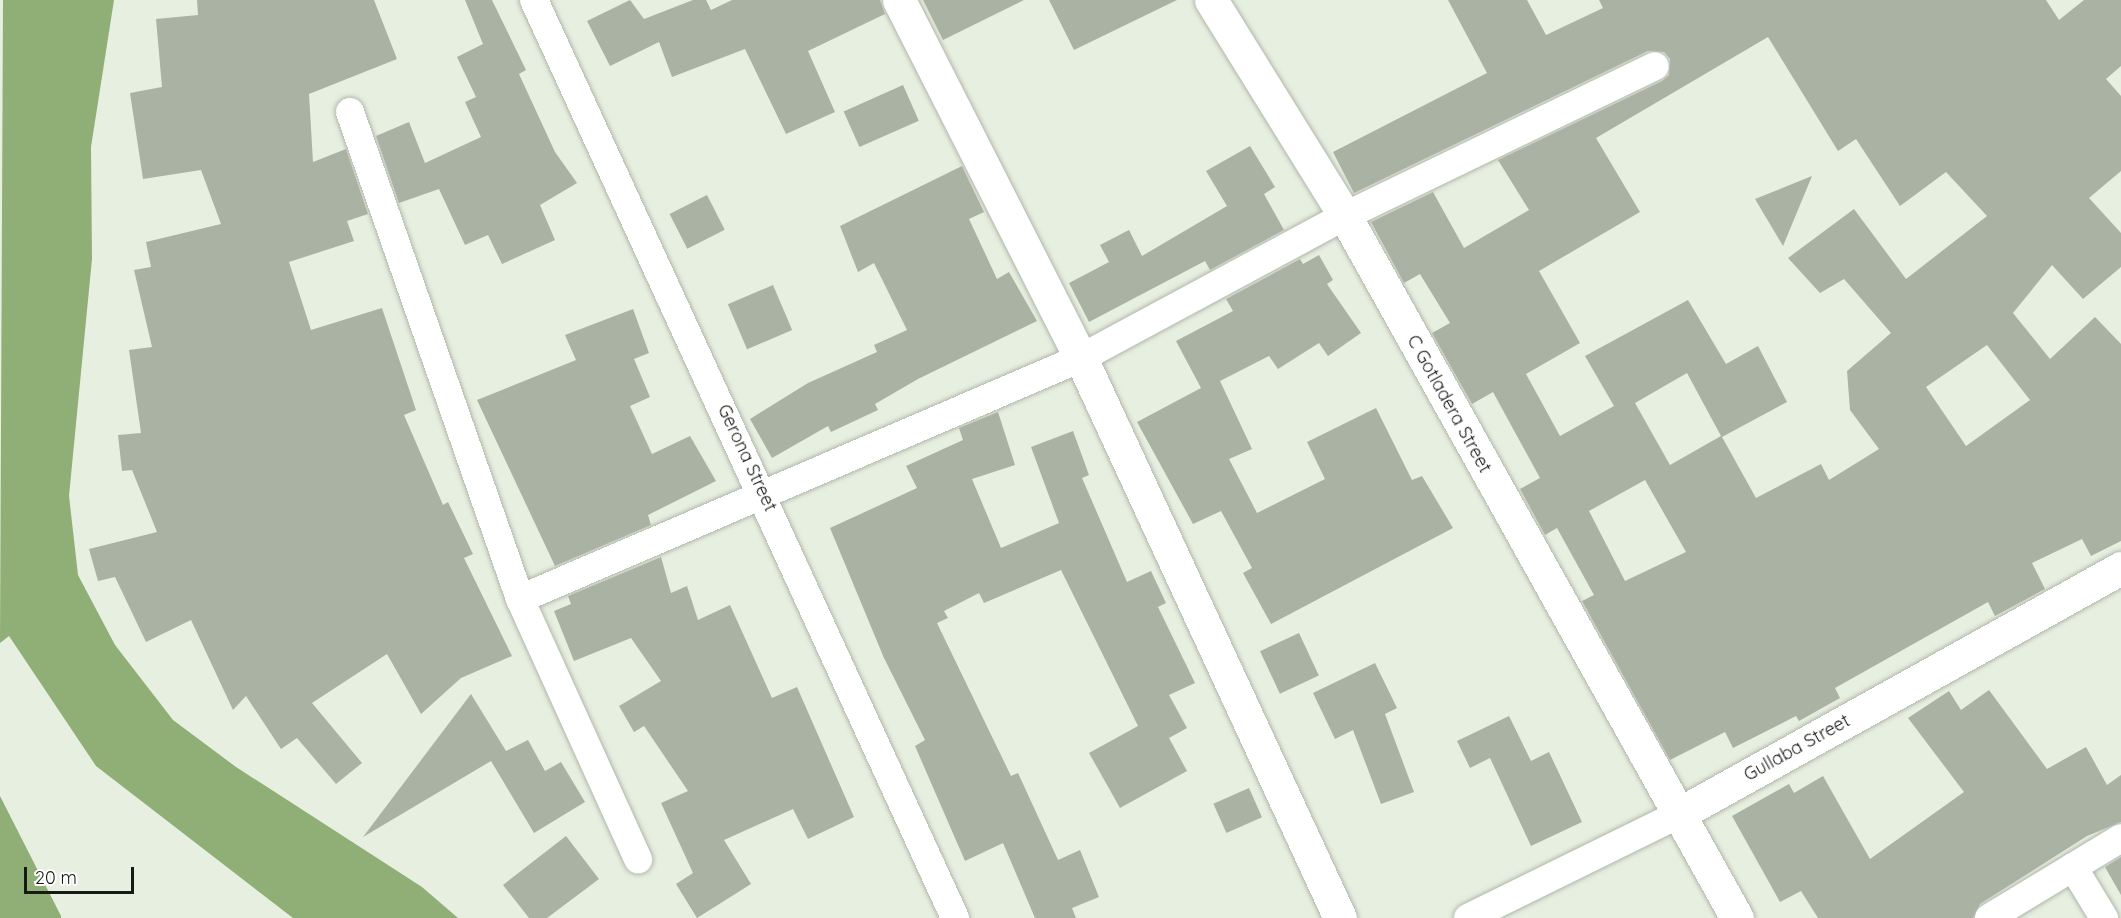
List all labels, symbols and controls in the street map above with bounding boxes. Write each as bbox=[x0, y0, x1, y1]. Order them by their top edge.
street label: C Gotladera Street bbox=[1402, 331, 1496, 477]
street label: Gerona Street bbox=[713, 401, 781, 515]
street label: Gullaba Street bbox=[1740, 710, 1854, 786]
scale bar bbox=[27, 855, 136, 893]
text: 20 m bbox=[35, 866, 77, 889]

